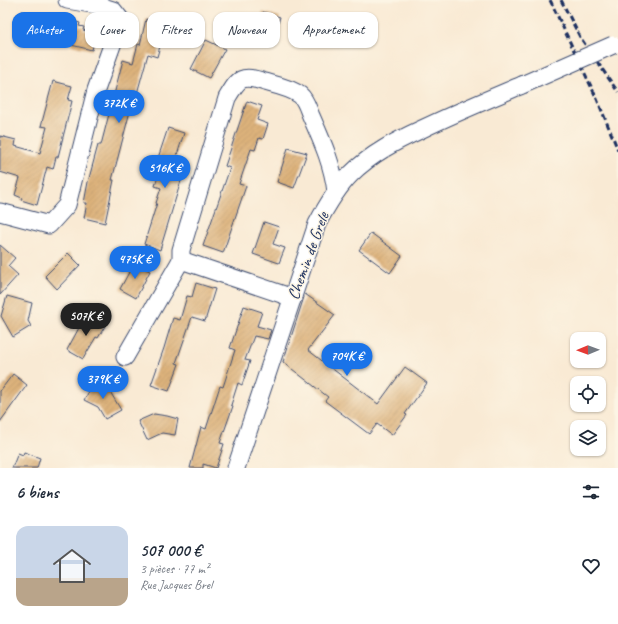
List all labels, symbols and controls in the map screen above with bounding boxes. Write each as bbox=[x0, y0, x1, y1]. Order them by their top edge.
chip: Acheter bbox=[12, 12, 77, 48]
chip: Louer bbox=[85, 12, 139, 48]
chip: Filtres bbox=[147, 12, 205, 48]
chip: Nouveau bbox=[213, 12, 280, 48]
chip: Appartement bbox=[288, 12, 378, 48]
pin: 372K € bbox=[86, 90, 152, 124]
text: 372K € bbox=[102, 95, 136, 111]
pin: 516K € bbox=[132, 155, 198, 189]
text: 516K € bbox=[148, 160, 182, 176]
street label: Chemin de Grele bbox=[282, 208, 334, 303]
pin: 475K € bbox=[102, 246, 168, 280]
text: 475K € bbox=[119, 251, 151, 267]
pin: 507K € bbox=[53, 303, 119, 337]
text: 507K € bbox=[70, 308, 102, 324]
north arrow bbox=[570, 332, 606, 368]
map controls bbox=[570, 332, 606, 456]
pin: 704K € bbox=[314, 343, 380, 377]
text: 704K € bbox=[330, 348, 364, 364]
pin: 379K € bbox=[70, 366, 136, 400]
text: 379K € bbox=[87, 371, 119, 387]
button: locate bbox=[570, 376, 606, 412]
button: layers bbox=[570, 420, 606, 456]
icon: filters bbox=[580, 481, 602, 503]
text: 6 biens bbox=[16, 482, 58, 503]
text: 507 000 € bbox=[140, 540, 201, 561]
icon: home bbox=[48, 542, 96, 590]
icon: heart bbox=[580, 555, 602, 577]
text: 3 pièces · 77 m² bbox=[140, 561, 209, 577]
text: Rue Jacques Brel bbox=[140, 577, 212, 593]

